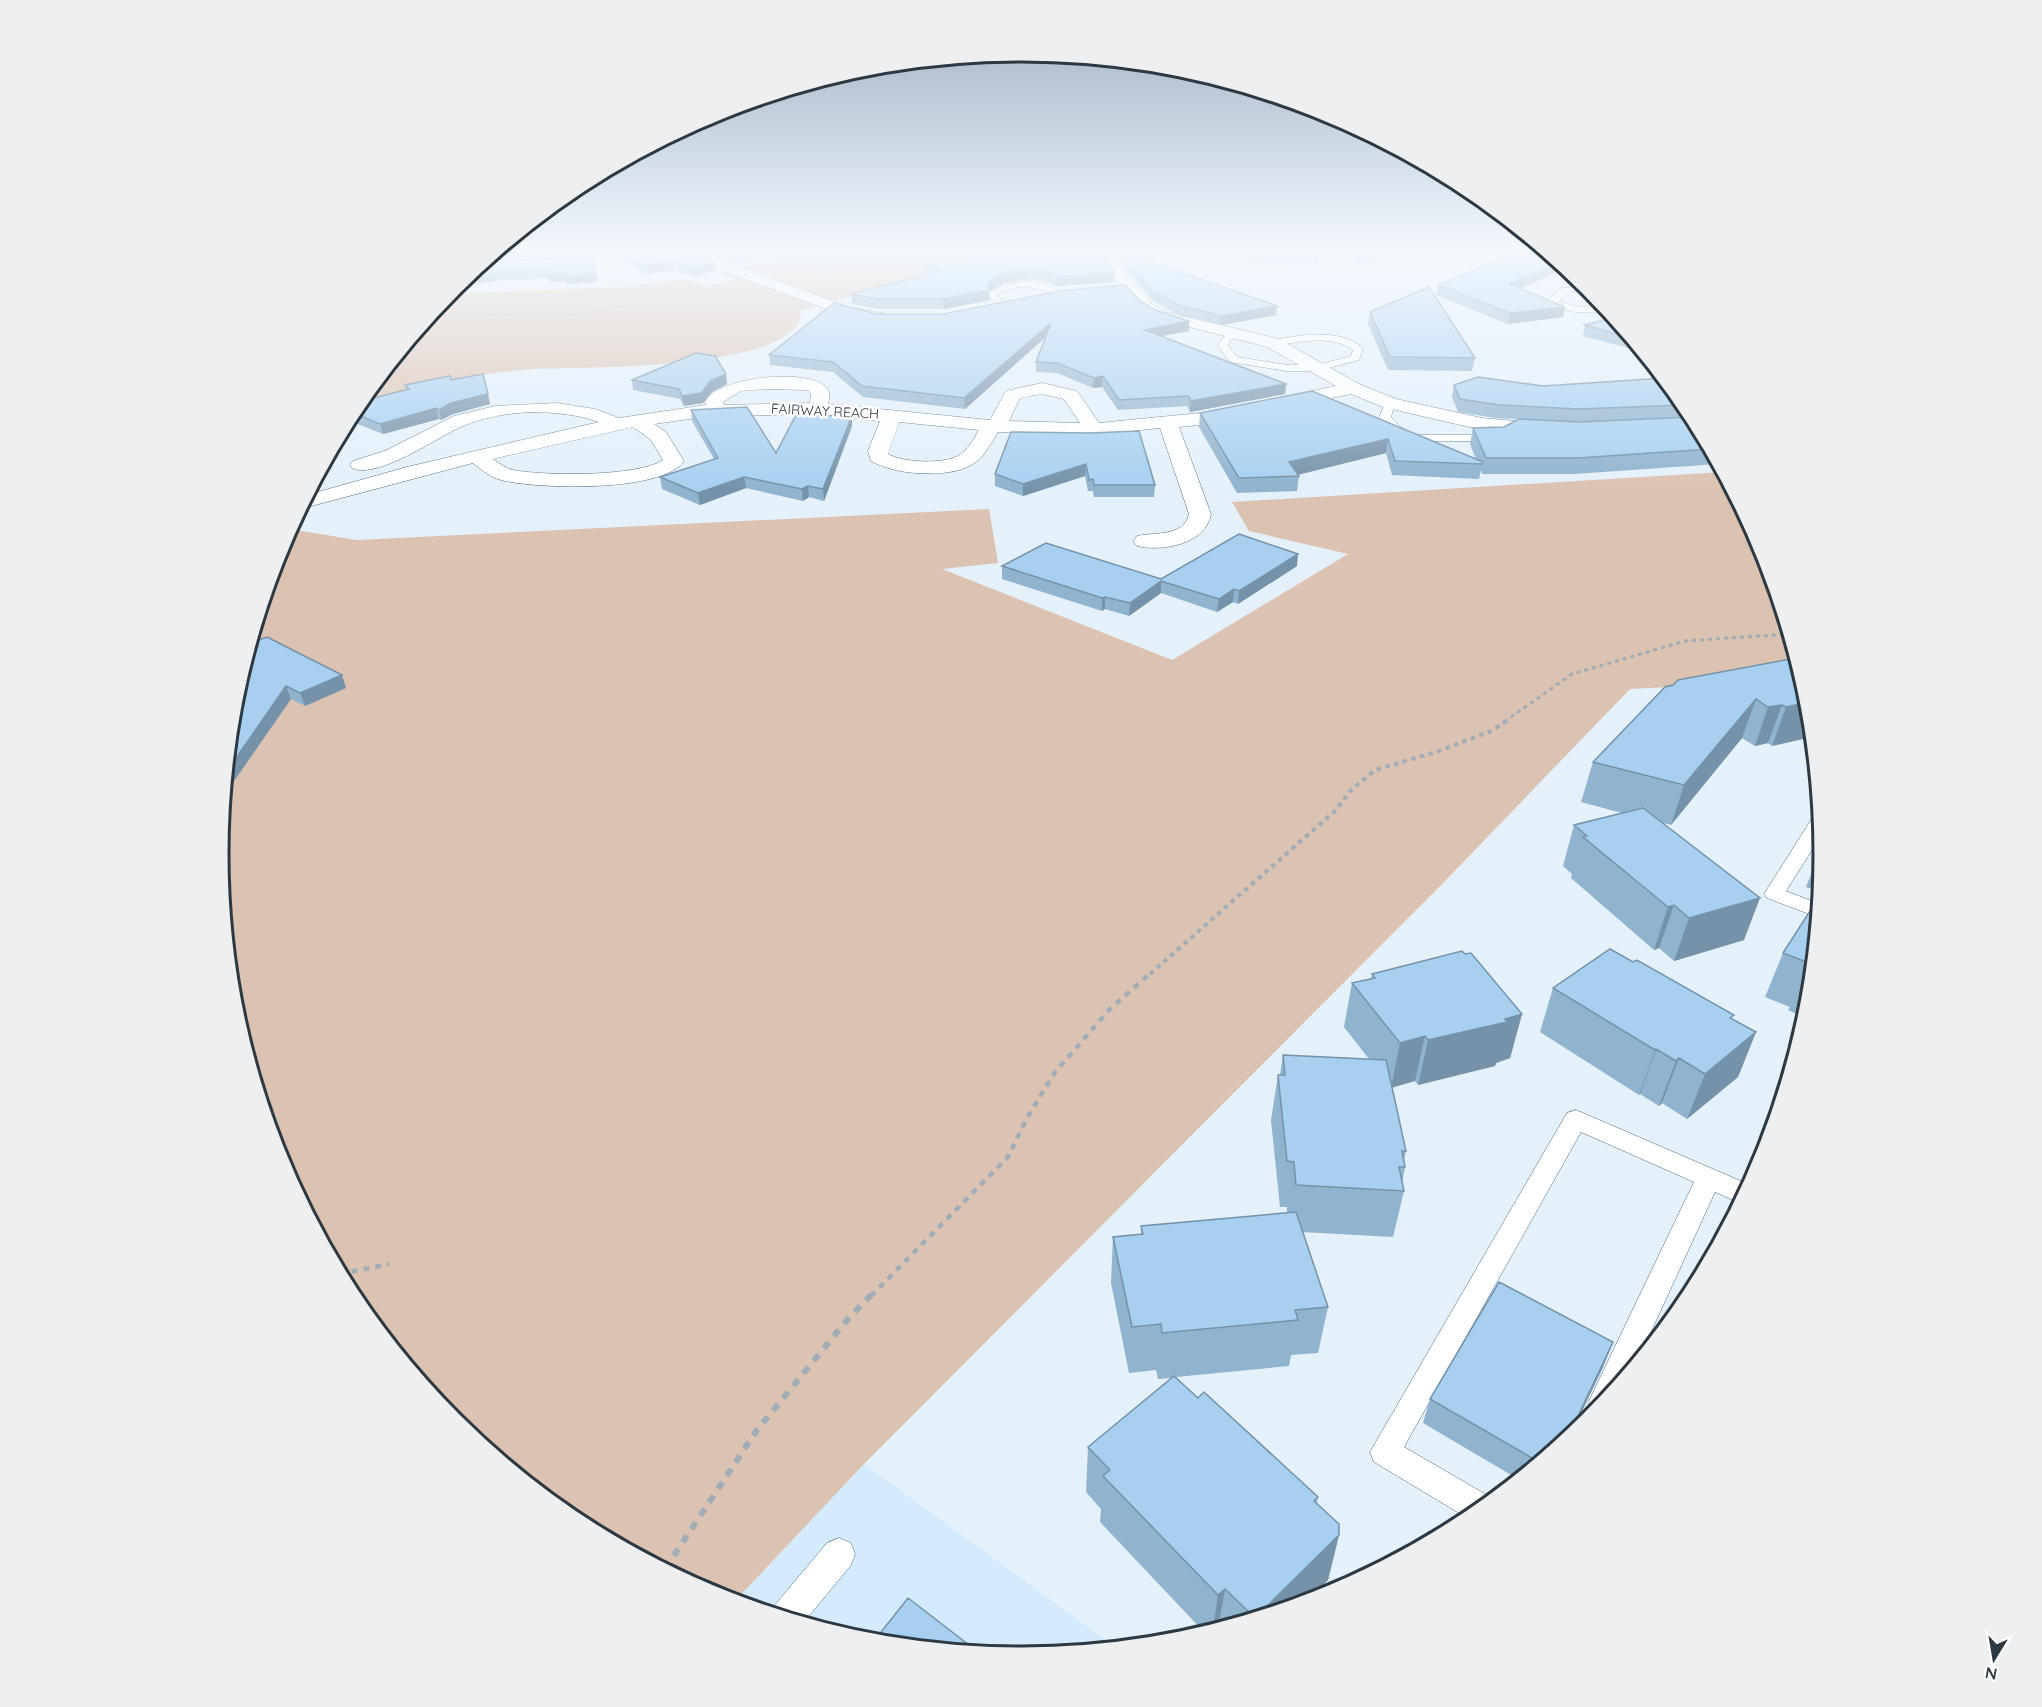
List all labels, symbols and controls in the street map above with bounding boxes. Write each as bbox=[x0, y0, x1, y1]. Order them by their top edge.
street label: FAIRWAY REACH bbox=[770, 399, 880, 423]
north arrow bbox=[1964, 1629, 2024, 1689]
text: N bbox=[1983, 1663, 1999, 1685]

